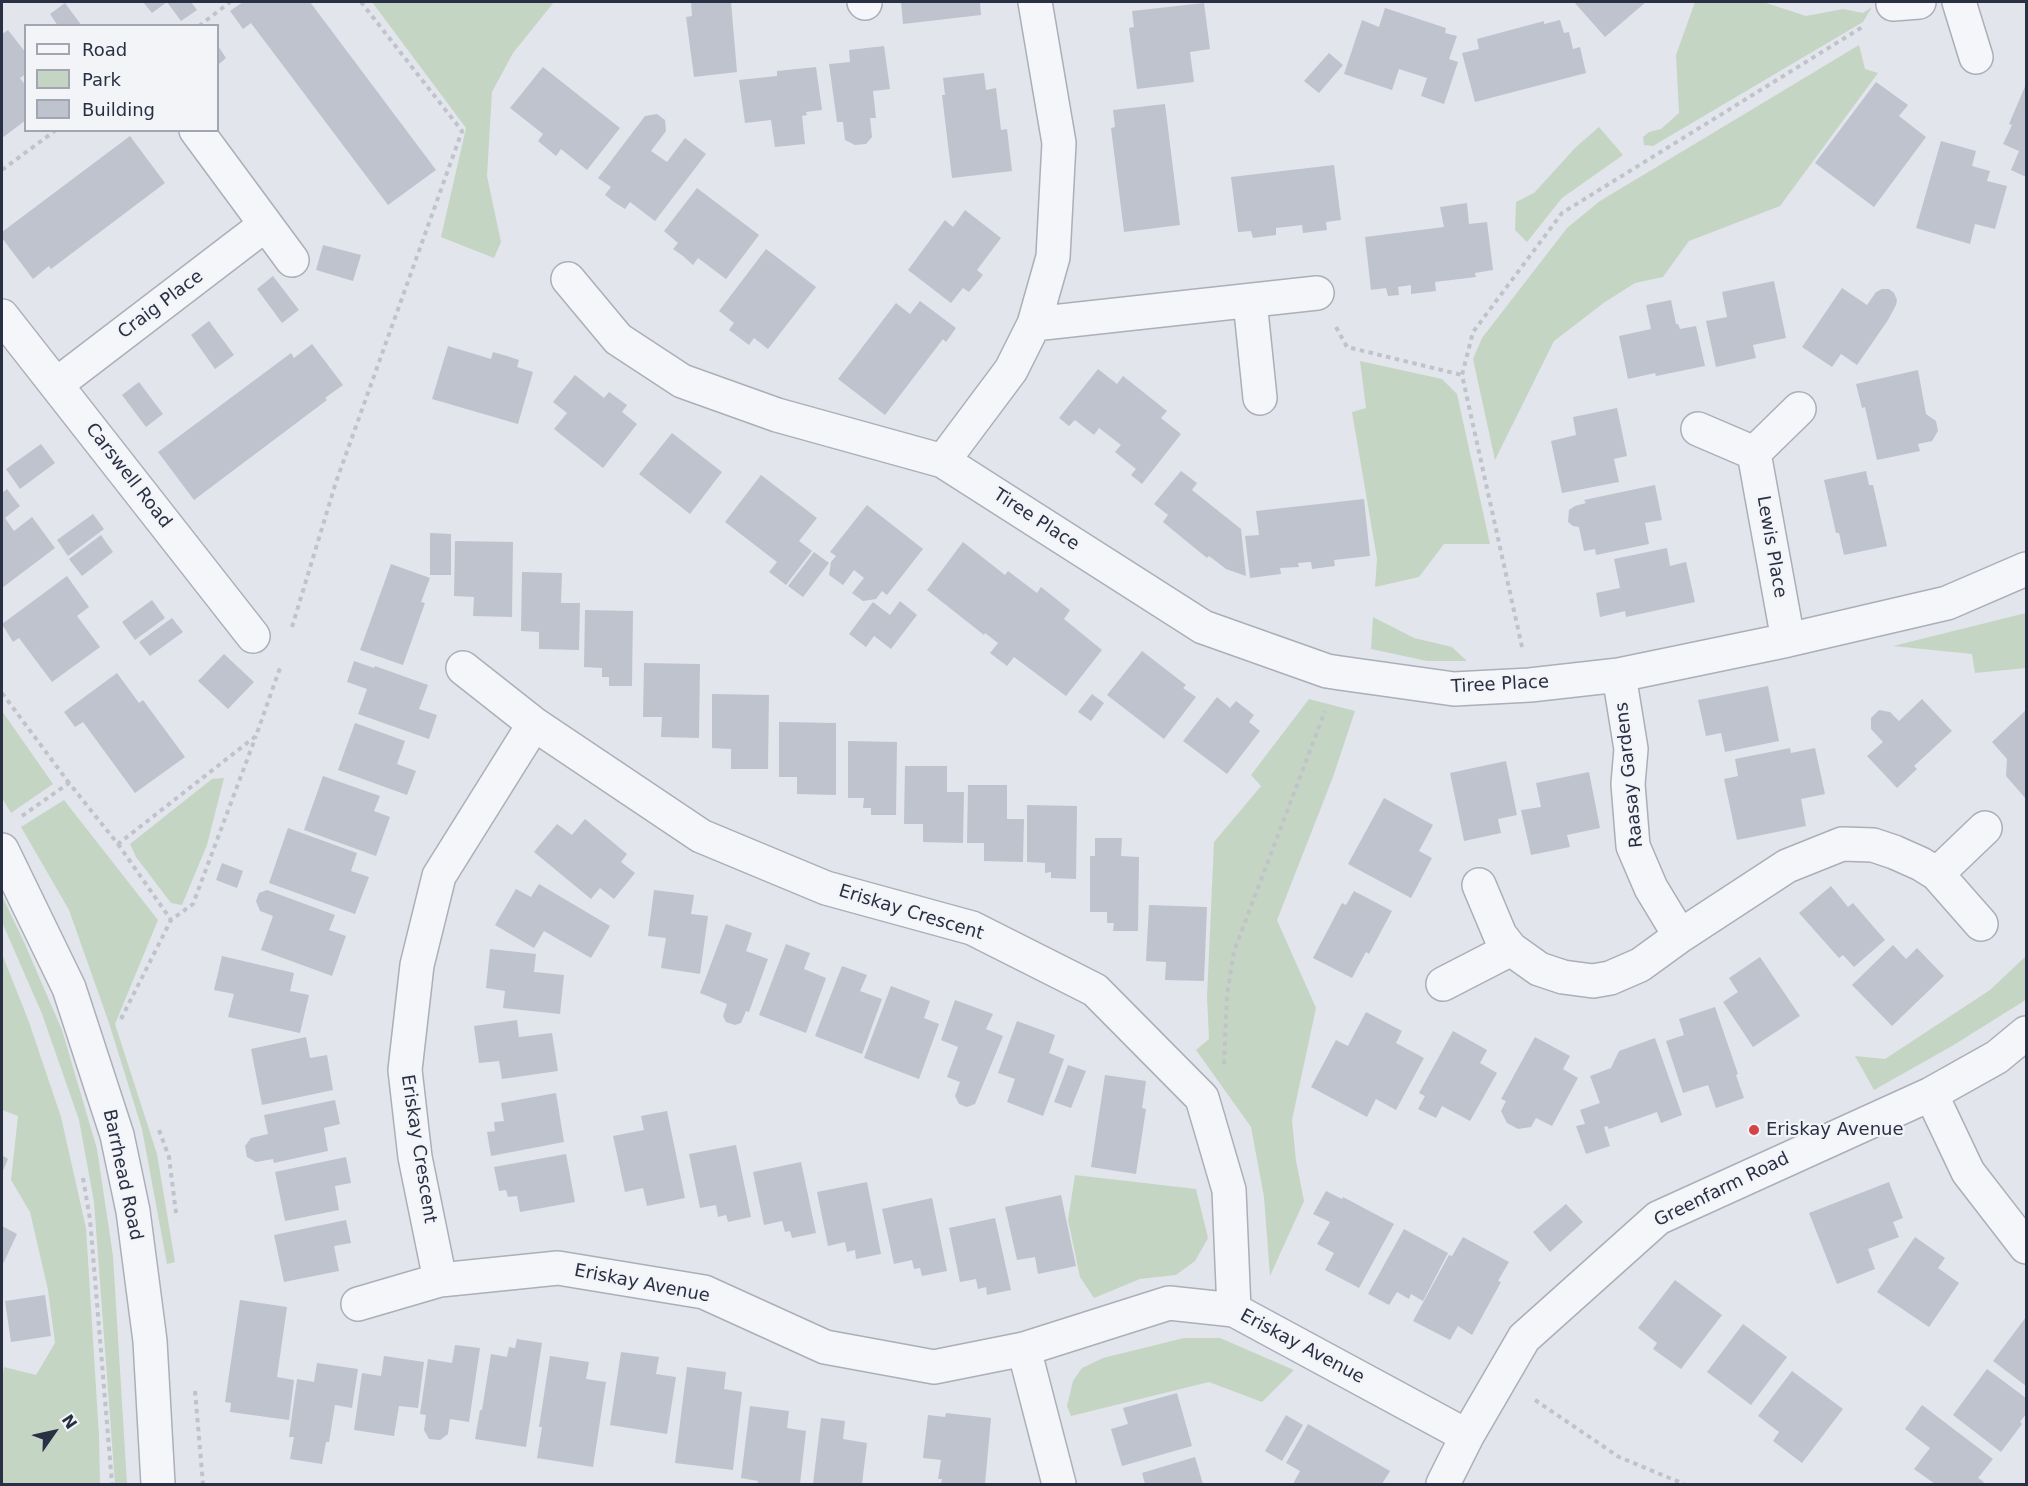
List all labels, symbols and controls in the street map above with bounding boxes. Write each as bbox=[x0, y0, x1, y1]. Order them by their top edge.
legend bbox=[24, 24, 219, 132]
text: Road bbox=[82, 39, 127, 60]
text: Park bbox=[82, 69, 121, 90]
text: Building bbox=[82, 99, 155, 120]
street label: Craig Place bbox=[114, 266, 208, 344]
street label: Carswell Road bbox=[80, 419, 176, 533]
street label: Tiree Place bbox=[989, 484, 1083, 556]
street label: Lewis Place bbox=[1751, 494, 1791, 600]
street label: Tiree Place bbox=[1450, 672, 1550, 698]
street label: Raasay Gardens bbox=[1612, 701, 1648, 849]
street label: Eriskay Crescent bbox=[836, 881, 986, 945]
street label: Eriskay Crescent bbox=[396, 1073, 440, 1225]
street label: Barrhead Road bbox=[98, 1108, 146, 1242]
place label: Eriskay Avenue bbox=[1766, 1119, 1904, 1141]
marker: Eriskay Avenue bbox=[1747, 1123, 1761, 1137]
street label: Greenfarm Road bbox=[1651, 1148, 1793, 1232]
street label: Eriskay Avenue bbox=[572, 1260, 712, 1308]
street label: Eriskay Avenue bbox=[1236, 1305, 1368, 1389]
north arrow bbox=[24, 1402, 84, 1462]
text: N bbox=[58, 1411, 81, 1433]

